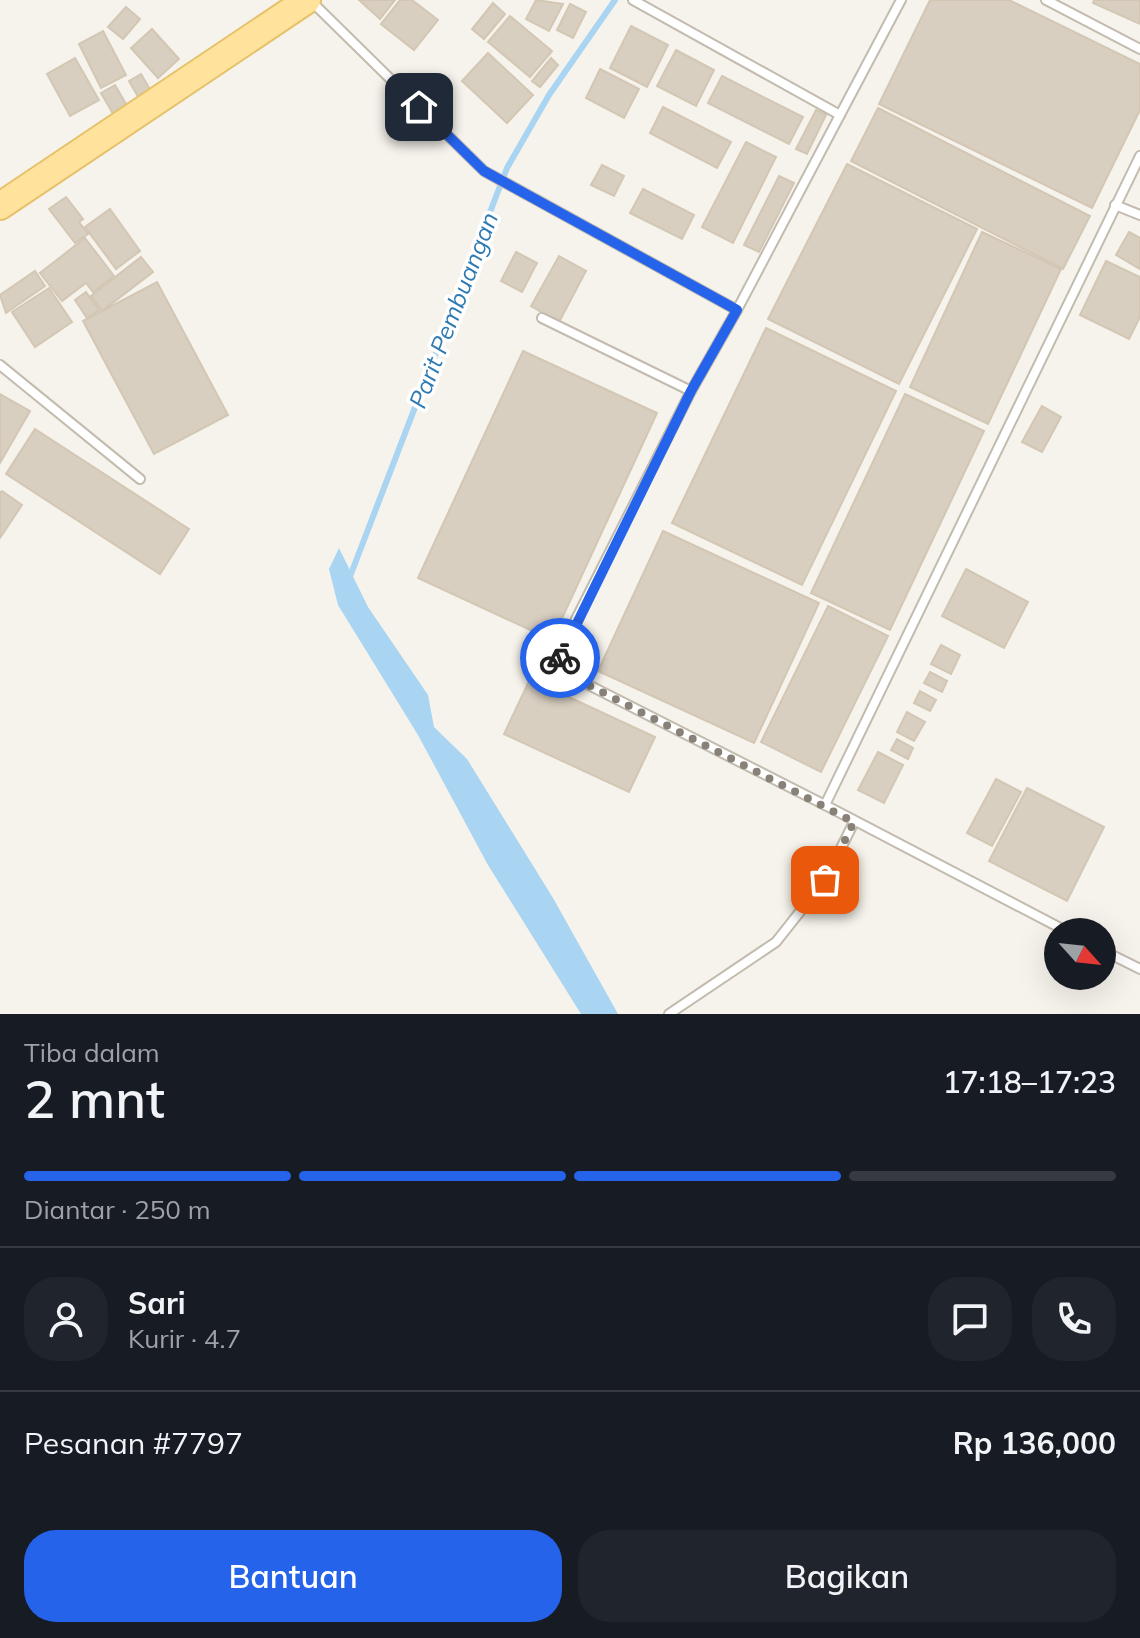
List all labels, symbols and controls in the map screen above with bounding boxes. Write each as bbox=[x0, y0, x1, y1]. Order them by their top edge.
pin bbox=[385, 73, 453, 141]
icon: home bbox=[397, 85, 441, 129]
water label: Parit Pembuangan bbox=[402, 208, 504, 412]
courier bbox=[520, 618, 600, 698]
icon: bike bbox=[538, 636, 582, 680]
pin bbox=[791, 846, 859, 914]
icon: bag bbox=[803, 858, 847, 902]
north arrow bbox=[1044, 918, 1116, 990]
map controls bbox=[1044, 918, 1116, 990]
text: Tiba dalam bbox=[24, 1036, 160, 1069]
text: 17:18–17:23 bbox=[943, 1063, 1116, 1101]
text: 2 mnt bbox=[24, 1066, 165, 1131]
text: Diantar · 250 m bbox=[24, 1193, 211, 1226]
button: person bbox=[24, 1277, 108, 1361]
button: chat bbox=[928, 1277, 1012, 1361]
button: phone bbox=[1032, 1277, 1116, 1361]
text: Sari bbox=[128, 1284, 186, 1322]
text: Kurir · 4.7 bbox=[128, 1322, 241, 1355]
text: Pesanan #7797 bbox=[24, 1424, 243, 1462]
text: Rp 136,000 bbox=[953, 1424, 1116, 1462]
button: Bantuan bbox=[24, 1530, 562, 1622]
button: Bagikan bbox=[578, 1530, 1116, 1622]

